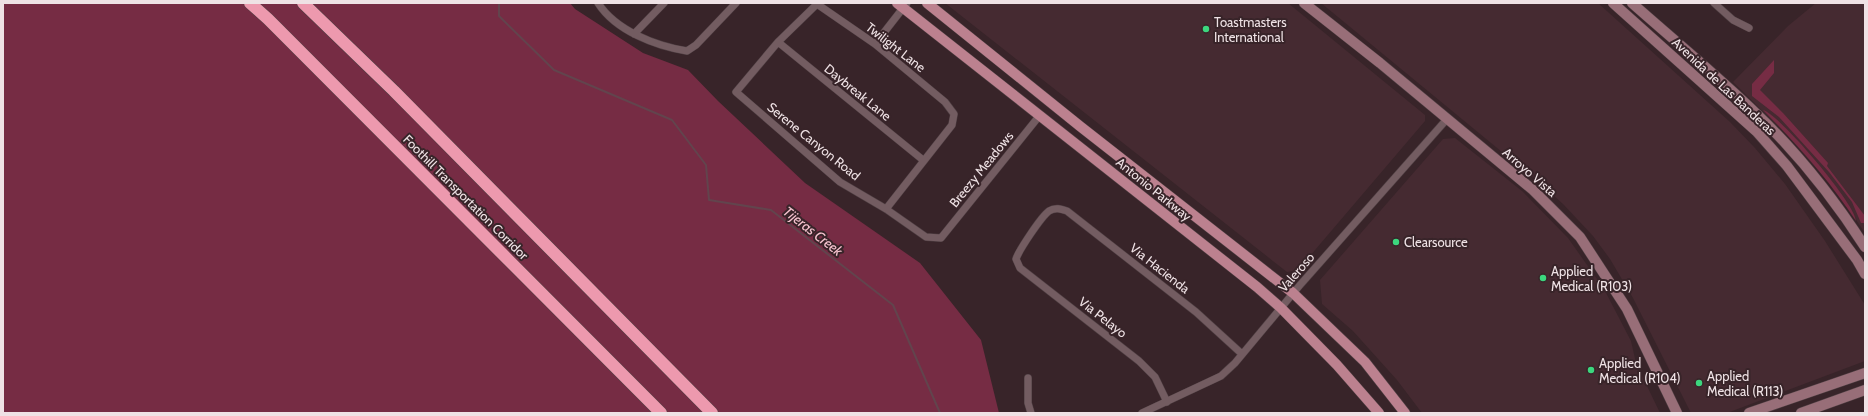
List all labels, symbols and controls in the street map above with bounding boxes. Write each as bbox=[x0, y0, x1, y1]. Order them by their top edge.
place label: Toastmasters International bbox=[1214, 14, 1287, 45]
street label: Twilight Lane bbox=[863, 19, 929, 75]
marker: Toastmasters International bbox=[1201, 24, 1211, 34]
street label: Avenida de Las Banderas bbox=[1669, 34, 1779, 138]
street label: Daybreak Lane bbox=[821, 60, 895, 124]
street label: Serene Canyon Road bbox=[764, 99, 864, 183]
street label: Breezy Meadows bbox=[946, 127, 1017, 210]
street label: Foothill Transportation Corridor bbox=[400, 131, 532, 263]
street label: Arroyo Vista bbox=[1500, 144, 1561, 200]
street label: Antonio Parkway bbox=[1113, 154, 1195, 224]
water label: Tijeras Creek bbox=[780, 202, 847, 260]
place label: Clearsource bbox=[1404, 234, 1468, 250]
marker: Clearsource bbox=[1391, 237, 1401, 247]
street label: Via Hacienda bbox=[1127, 240, 1194, 297]
street label: Valeroso bbox=[1275, 249, 1317, 295]
place label: Applied Medical (R103) bbox=[1551, 263, 1632, 294]
marker: Applied Medical (R103) bbox=[1538, 273, 1548, 283]
street label: Via Pelayo bbox=[1076, 293, 1130, 341]
place label: Applied Medical (R104) bbox=[1599, 355, 1681, 386]
marker: Applied Medical (R104) bbox=[1586, 365, 1596, 375]
place label: Applied Medical (R113) bbox=[1707, 368, 1783, 399]
marker: Applied Medical (R113) bbox=[1694, 378, 1704, 388]

